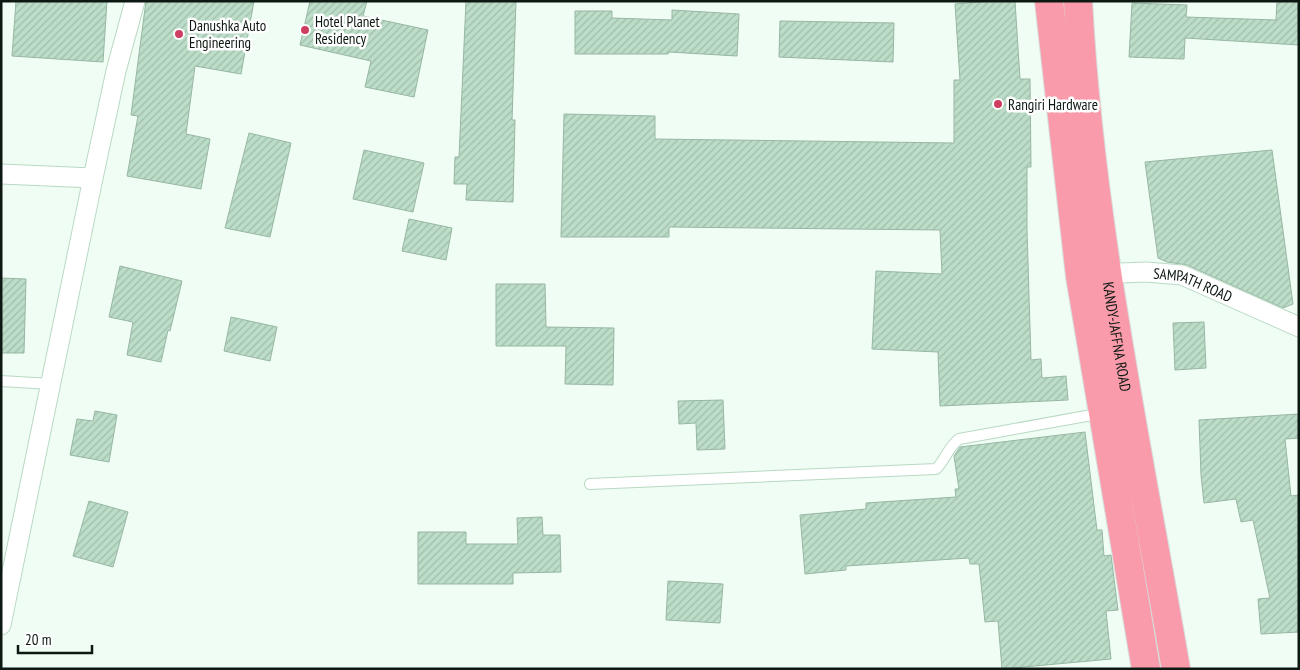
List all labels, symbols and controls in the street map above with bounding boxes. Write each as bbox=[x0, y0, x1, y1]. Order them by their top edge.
place label: Hotel Planet Residency bbox=[315, 12, 380, 48]
place label: Danushka Auto Engineering bbox=[189, 16, 266, 52]
marker: Hotel Planet Residency bbox=[299, 24, 311, 36]
marker: Danushka Auto Engineering bbox=[173, 28, 185, 40]
place label: Rangiri Hardware bbox=[1008, 95, 1098, 114]
marker: Rangiri Hardware bbox=[992, 98, 1004, 110]
street label: SAMPATH ROAD bbox=[1153, 263, 1236, 306]
street label: KANDY-JAFFNA ROAD bbox=[1099, 280, 1136, 393]
scale bar bbox=[18, 622, 91, 654]
text: 20 m bbox=[25, 630, 51, 649]

